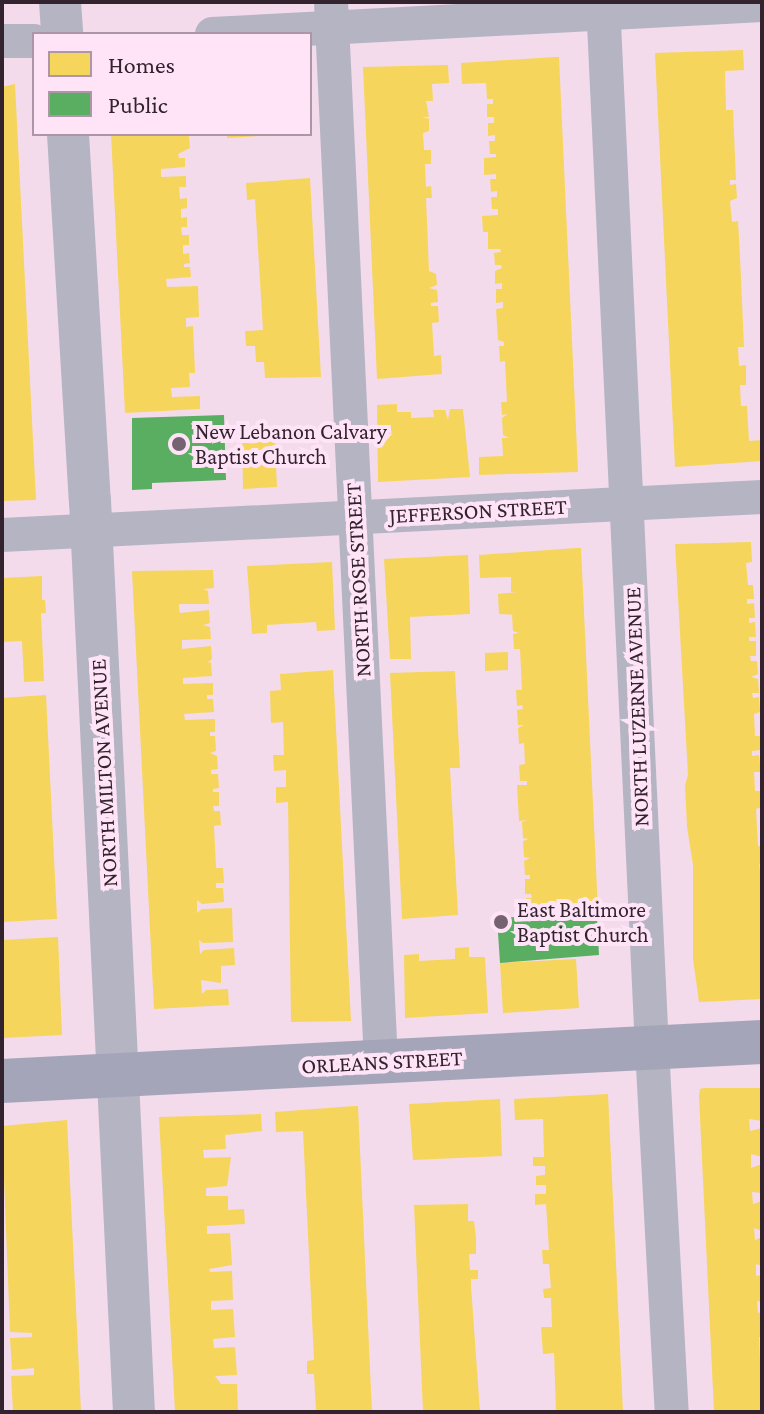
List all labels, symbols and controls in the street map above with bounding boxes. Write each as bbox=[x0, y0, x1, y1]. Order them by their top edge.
legend bbox=[32, 32, 312, 136]
text: Homes bbox=[108, 51, 175, 78]
text: Public bbox=[108, 91, 168, 118]
place label: New Lebanon Calvary Baptist Church bbox=[195, 418, 387, 470]
marker: New Lebanon Calvary Baptist Church bbox=[170, 435, 188, 453]
street label: NORTH ROSE STREET bbox=[340, 482, 376, 678]
street label: JEFFERSON STREET bbox=[388, 493, 568, 529]
street label: NORTH LUZERNE AVENUE bbox=[620, 587, 654, 827]
street label: NORTH MILTON AVENUE bbox=[85, 658, 123, 888]
place label: East Baltimore Baptist Church bbox=[517, 896, 648, 948]
marker: East Baltimore Baptist Church bbox=[492, 913, 510, 931]
street label: ORLEANS STREET bbox=[301, 1045, 463, 1079]

